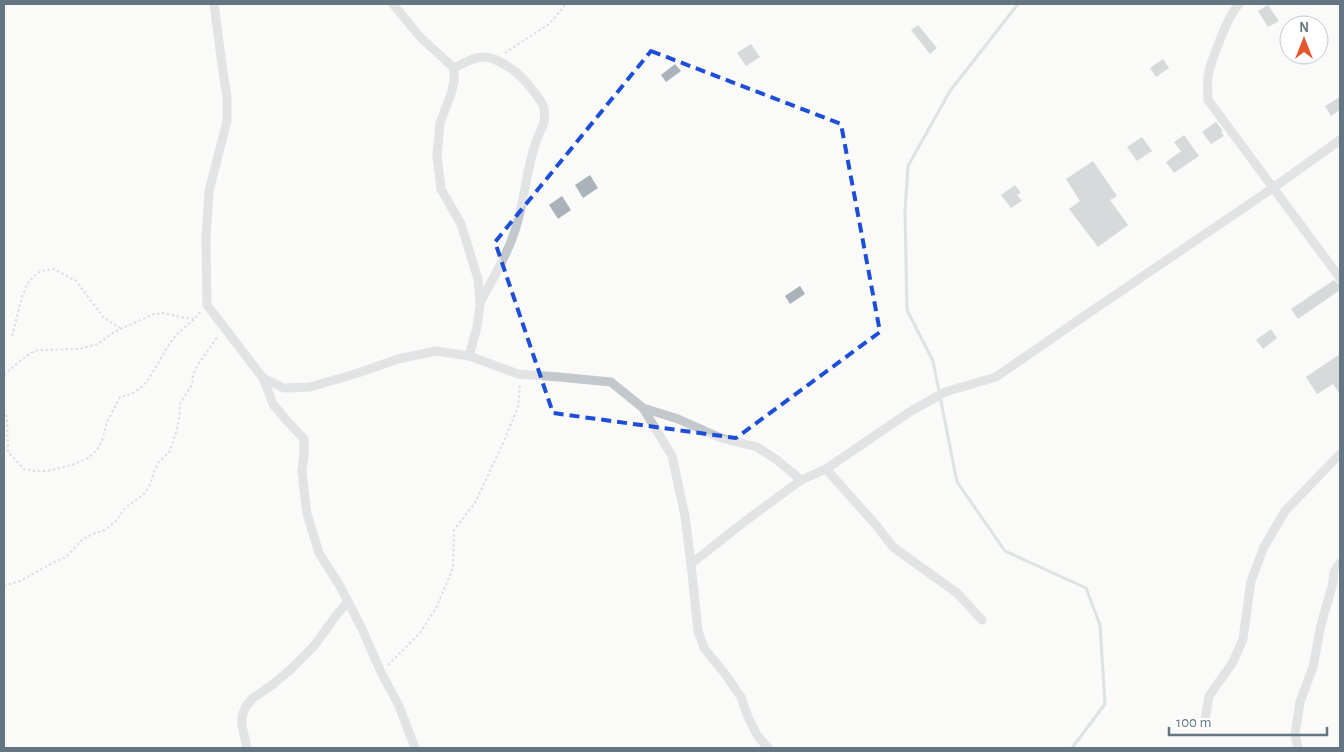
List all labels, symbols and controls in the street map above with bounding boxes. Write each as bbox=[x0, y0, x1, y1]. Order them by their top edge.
north arrow bbox=[1279, 15, 1329, 65]
text: N bbox=[1299, 21, 1309, 35]
scale bar bbox=[1169, 704, 1326, 736]
text: 100 m bbox=[1176, 715, 1211, 730]

